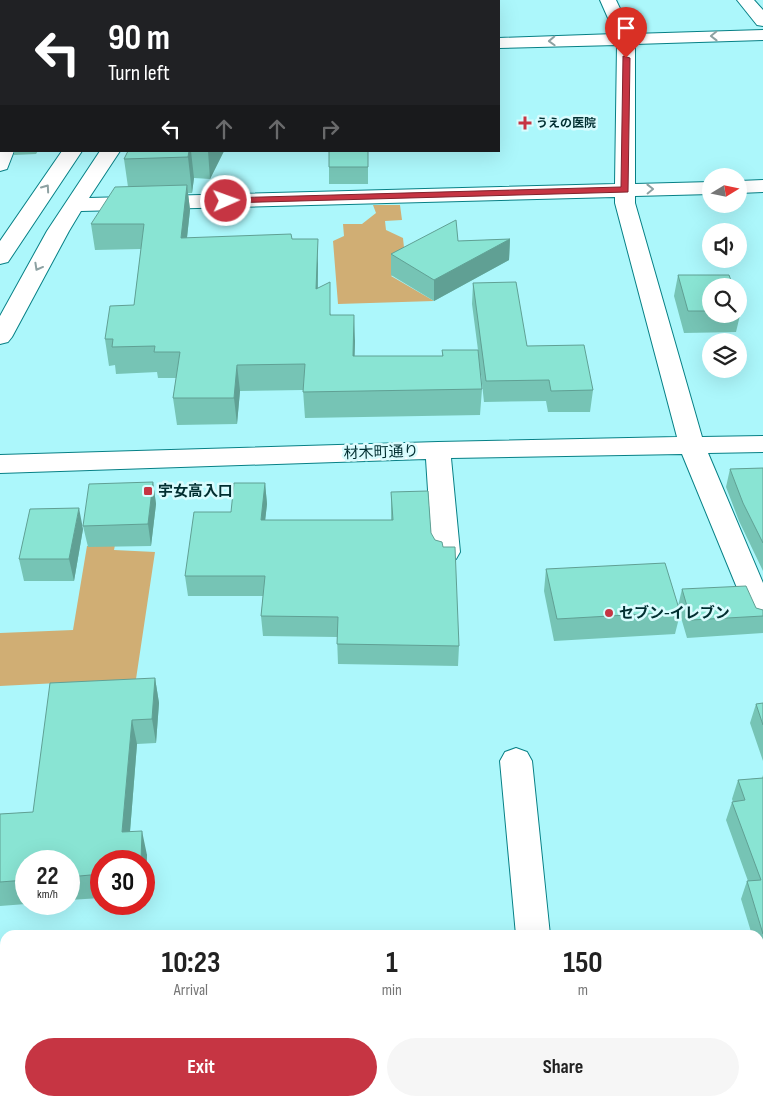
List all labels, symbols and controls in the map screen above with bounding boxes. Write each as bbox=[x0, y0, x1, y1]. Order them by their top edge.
pin bbox=[605, 7, 647, 58]
icon: arrive bbox=[612, 14, 640, 42]
text: 90 m bbox=[108, 17, 170, 60]
icon: left bbox=[25, 20, 90, 85]
one-way arrow bbox=[710, 31, 718, 42]
one-way arrow bbox=[548, 36, 556, 46]
text: Turn left bbox=[108, 60, 170, 87]
icon: left bbox=[157, 115, 185, 143]
icon: ahead bbox=[210, 115, 238, 143]
icon: ahead bbox=[263, 115, 291, 143]
icon: right bbox=[316, 115, 344, 143]
marker: うえの医院 bbox=[518, 116, 532, 130]
place label: うえの医院 bbox=[536, 116, 596, 131]
north arrow bbox=[702, 168, 748, 212]
map controls bbox=[702, 168, 747, 378]
position arrow bbox=[199, 174, 251, 226]
one-way arrow bbox=[40, 184, 49, 194]
one-way arrow bbox=[646, 184, 654, 195]
button: sound bbox=[702, 223, 747, 268]
one-way arrow bbox=[35, 262, 45, 271]
button: search bbox=[702, 278, 747, 323]
button: layers bbox=[702, 333, 747, 378]
street label: 材木町通り bbox=[343, 442, 419, 463]
place label: 宇女高入口 bbox=[158, 482, 233, 501]
marker: 宇女高入口 bbox=[142, 485, 154, 497]
place label: セブン-イレブン bbox=[619, 604, 730, 623]
marker: セブン-イレブン bbox=[603, 607, 615, 619]
speed limit sign: 30 bbox=[90, 850, 155, 915]
text: 22 bbox=[37, 861, 58, 892]
text: km/h bbox=[37, 887, 58, 902]
text: 10:23 bbox=[161, 945, 220, 981]
text: 1 bbox=[386, 945, 398, 981]
text: 150 bbox=[563, 945, 603, 981]
text: Arrival bbox=[174, 981, 208, 1000]
text: min bbox=[382, 981, 402, 1000]
text: m bbox=[578, 981, 588, 1000]
button: Exit bbox=[25, 1038, 377, 1096]
button: Share bbox=[387, 1038, 739, 1096]

